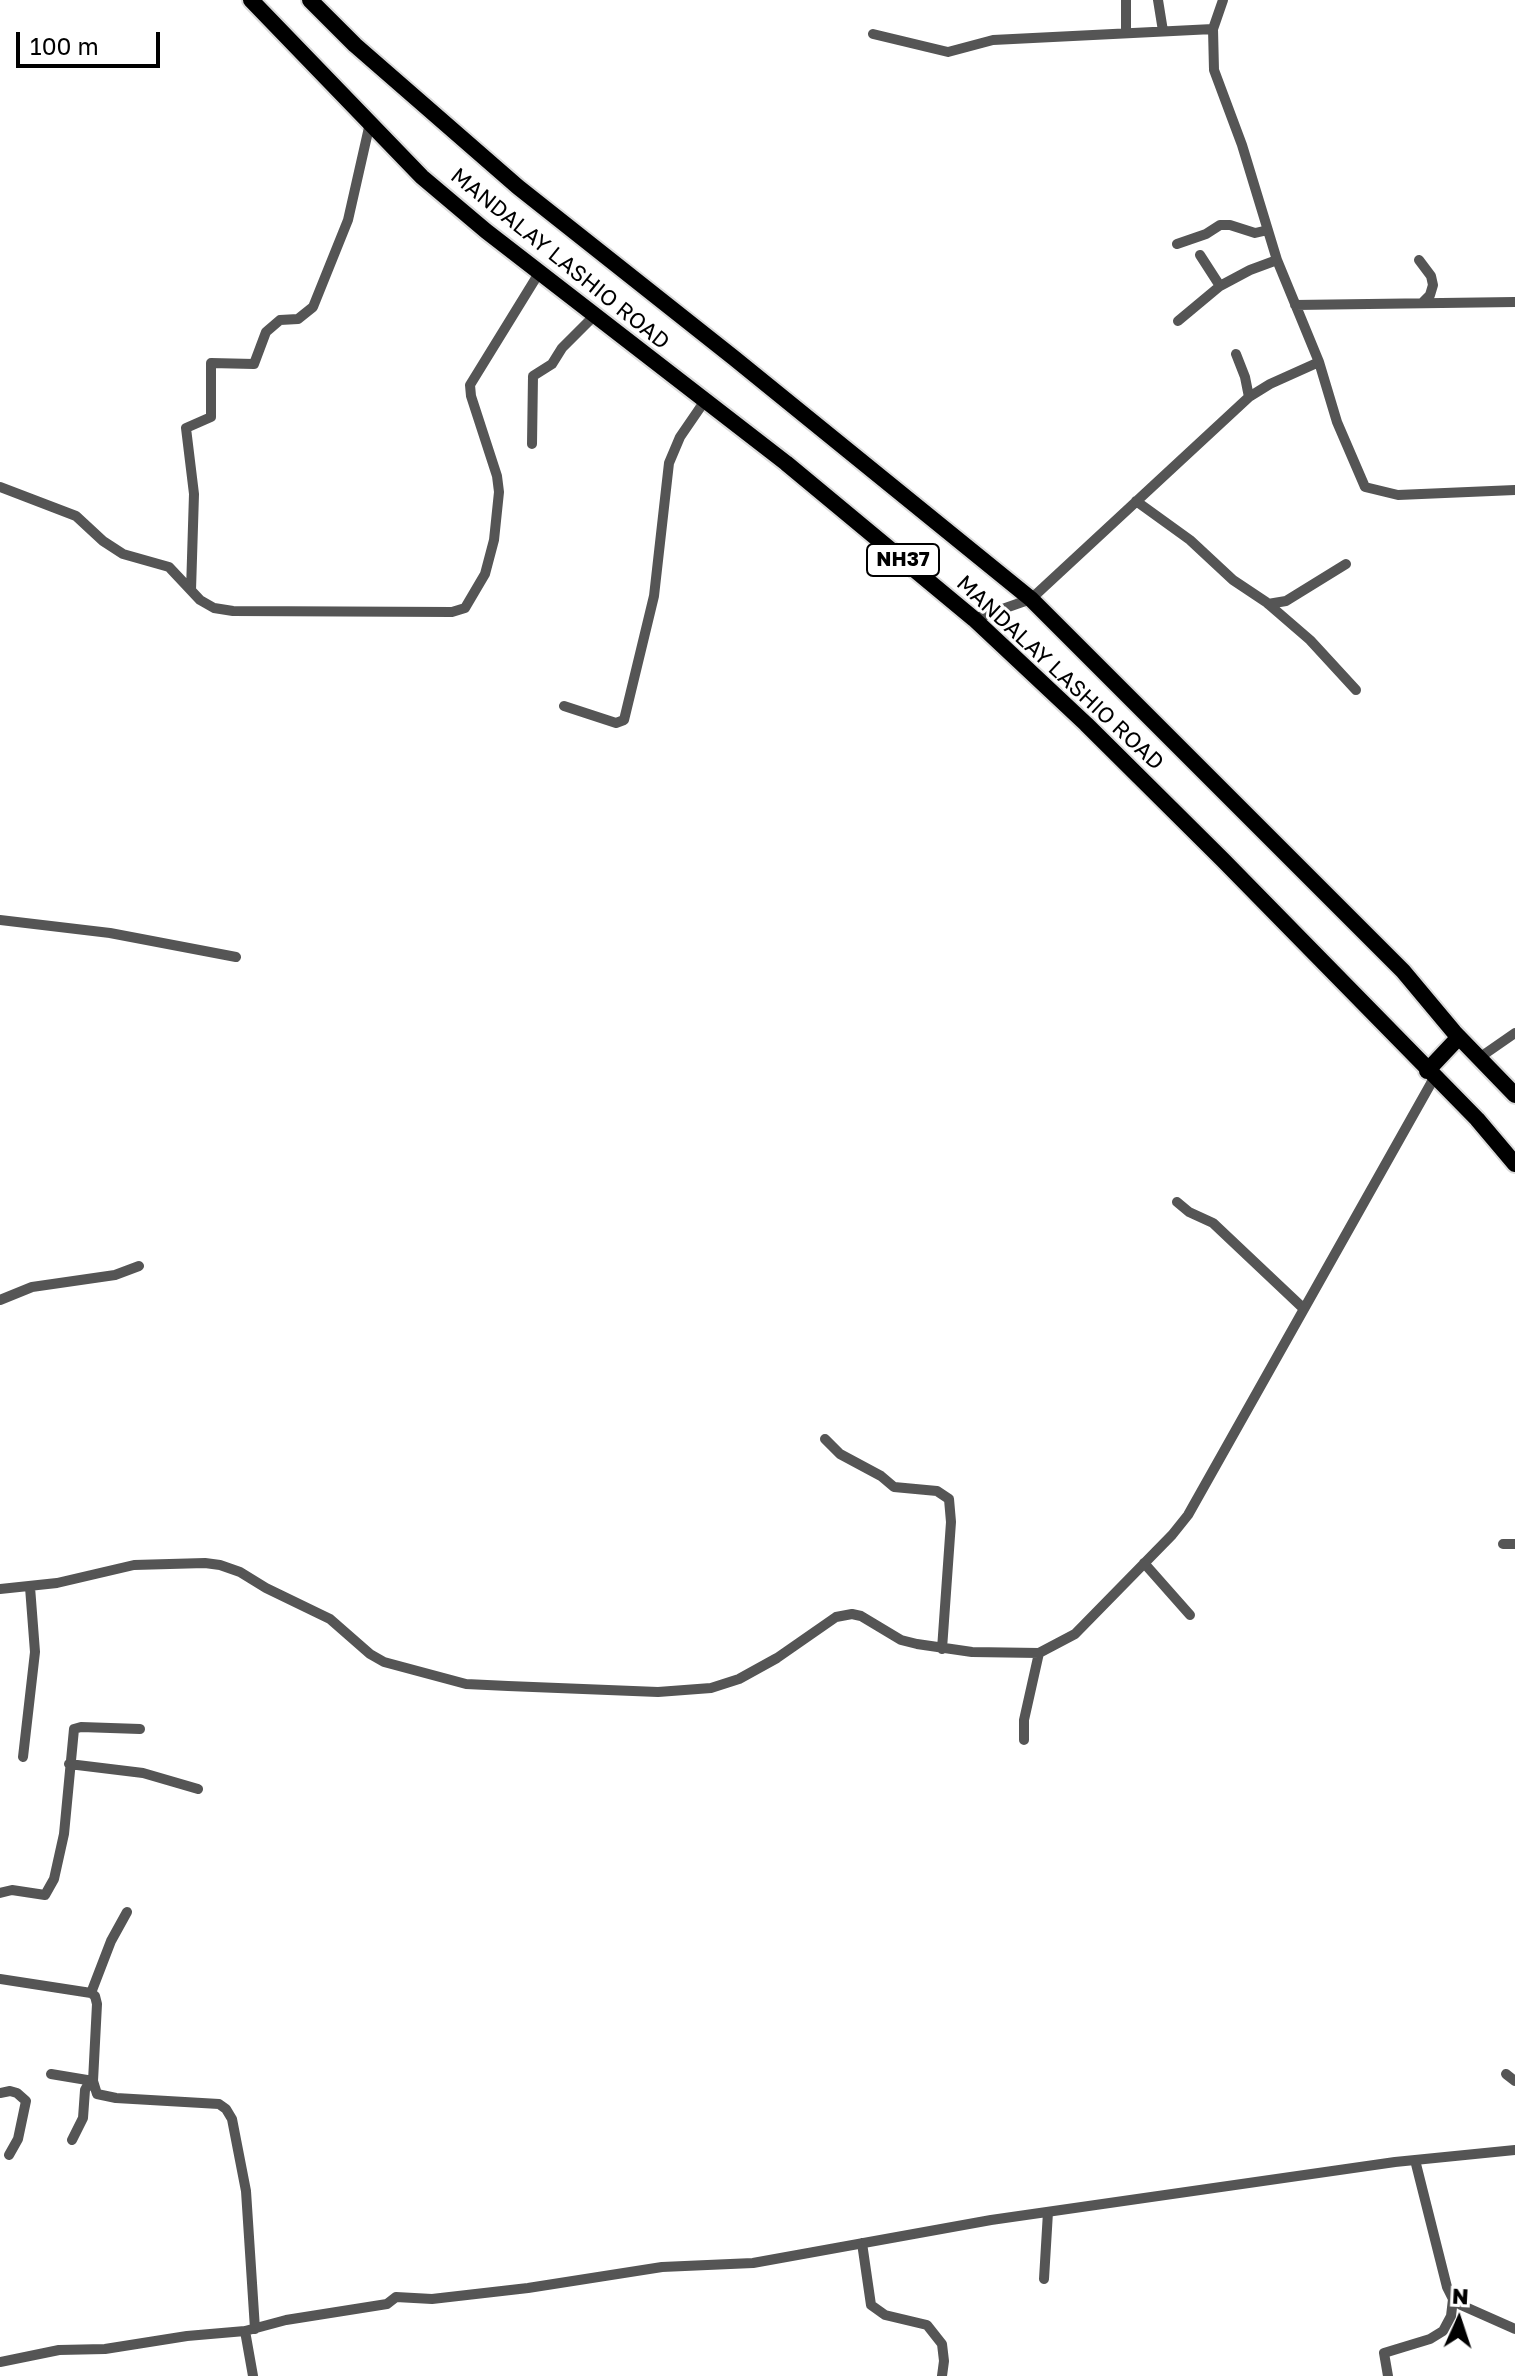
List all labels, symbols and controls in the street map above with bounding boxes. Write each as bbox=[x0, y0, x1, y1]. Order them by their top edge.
scale bar bbox=[20, 16, 164, 66]
text: 100 m bbox=[30, 31, 99, 60]
street label: MANDALAY LASHIO ROAD bbox=[445, 163, 675, 355]
road number: NH37 bbox=[867, 544, 939, 576]
street label: MANDALAY LASHIO ROAD bbox=[951, 570, 1169, 776]
north arrow bbox=[1419, 2280, 1499, 2360]
text: N bbox=[1451, 2282, 1469, 2309]

